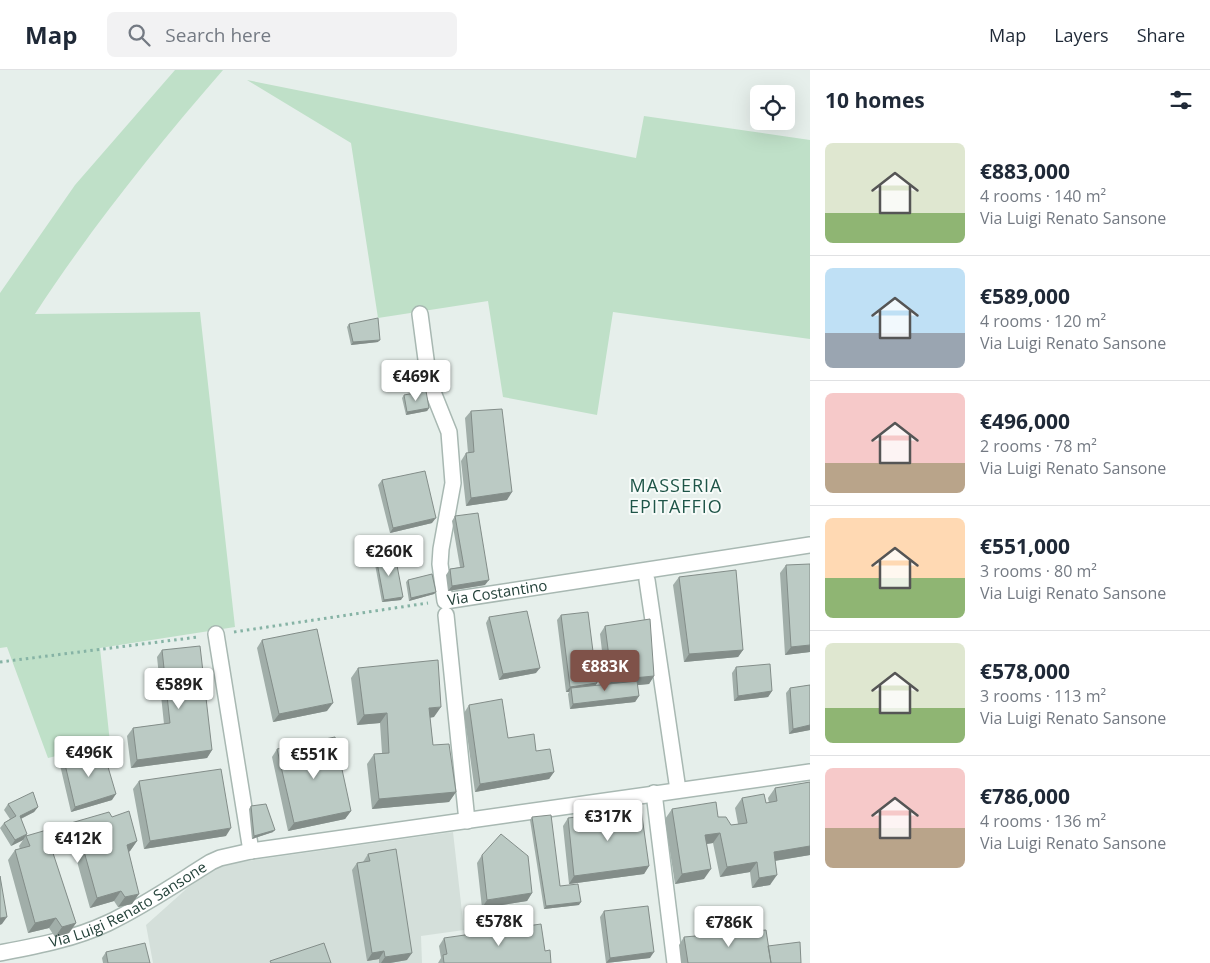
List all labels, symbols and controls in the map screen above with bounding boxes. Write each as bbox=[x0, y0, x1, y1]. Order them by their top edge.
search box bbox=[107, 12, 457, 57]
text: Map bbox=[25, 18, 77, 51]
icon: search bbox=[125, 21, 153, 49]
text: Search here bbox=[165, 22, 271, 48]
text: Map bbox=[989, 23, 1026, 47]
text: Layers bbox=[1054, 23, 1109, 47]
text: Share bbox=[1137, 23, 1185, 47]
map controls bbox=[750, 85, 795, 130]
button: locate bbox=[750, 85, 795, 130]
text: 10 homes bbox=[825, 86, 925, 114]
icon: filters bbox=[1167, 86, 1195, 114]
text: €883,000 bbox=[980, 157, 1070, 185]
icon: home bbox=[865, 163, 925, 223]
text: 4 rooms · 140 m² bbox=[980, 185, 1106, 207]
text: Via Luigi Renato Sansone bbox=[980, 207, 1166, 229]
text: €589,000 bbox=[980, 282, 1070, 310]
icon: home bbox=[865, 288, 925, 348]
text: 4 rooms · 120 m² bbox=[980, 310, 1106, 332]
text: Via Luigi Renato Sansone bbox=[980, 332, 1166, 354]
pin: €469K bbox=[381, 360, 451, 402]
text: €469K bbox=[392, 365, 440, 387]
text: €496,000 bbox=[980, 407, 1070, 435]
icon: home bbox=[865, 413, 925, 473]
text: 2 rooms · 78 m² bbox=[980, 435, 1097, 457]
text: Via Luigi Renato Sansone bbox=[980, 457, 1166, 479]
district label: MASSERIA EPITAFFIO bbox=[629, 473, 723, 518]
text: €551,000 bbox=[980, 532, 1070, 560]
pin: €260K bbox=[354, 534, 424, 577]
icon: home bbox=[865, 538, 925, 598]
text: €260K bbox=[365, 540, 413, 562]
text: 3 rooms · 80 m² bbox=[980, 560, 1097, 582]
street label: Via Costantino bbox=[446, 574, 549, 610]
text: Via Luigi Renato Sansone bbox=[980, 582, 1166, 604]
pin: €883K bbox=[570, 650, 640, 692]
text: €883K bbox=[581, 655, 629, 677]
text: €578,000 bbox=[980, 657, 1070, 685]
icon: home bbox=[865, 663, 925, 723]
pin: €589K bbox=[144, 668, 214, 710]
text: €589K bbox=[155, 673, 203, 695]
text: 3 rooms · 113 m² bbox=[980, 685, 1106, 707]
text: Via Luigi Renato Sansone bbox=[980, 707, 1166, 729]
pin: €496K bbox=[54, 736, 124, 778]
pin: €551K bbox=[279, 738, 349, 780]
text: €496K bbox=[65, 741, 113, 763]
text: €551K bbox=[290, 743, 338, 765]
text: €786,000 bbox=[980, 782, 1070, 810]
icon: home bbox=[865, 788, 925, 848]
pin: €317K bbox=[573, 800, 643, 842]
text: €317K bbox=[584, 805, 632, 827]
text: 4 rooms · 136 m² bbox=[980, 810, 1106, 832]
pin: €412K bbox=[43, 822, 113, 864]
text: €412K bbox=[54, 827, 102, 849]
text: Via Luigi Renato Sansone bbox=[980, 832, 1166, 854]
street label: Via Luigi Renato Sansone bbox=[47, 856, 210, 951]
pin: €578K bbox=[464, 904, 534, 947]
pin: €786K bbox=[694, 906, 764, 948]
text: €578K bbox=[475, 910, 523, 932]
text: €786K bbox=[705, 911, 753, 933]

